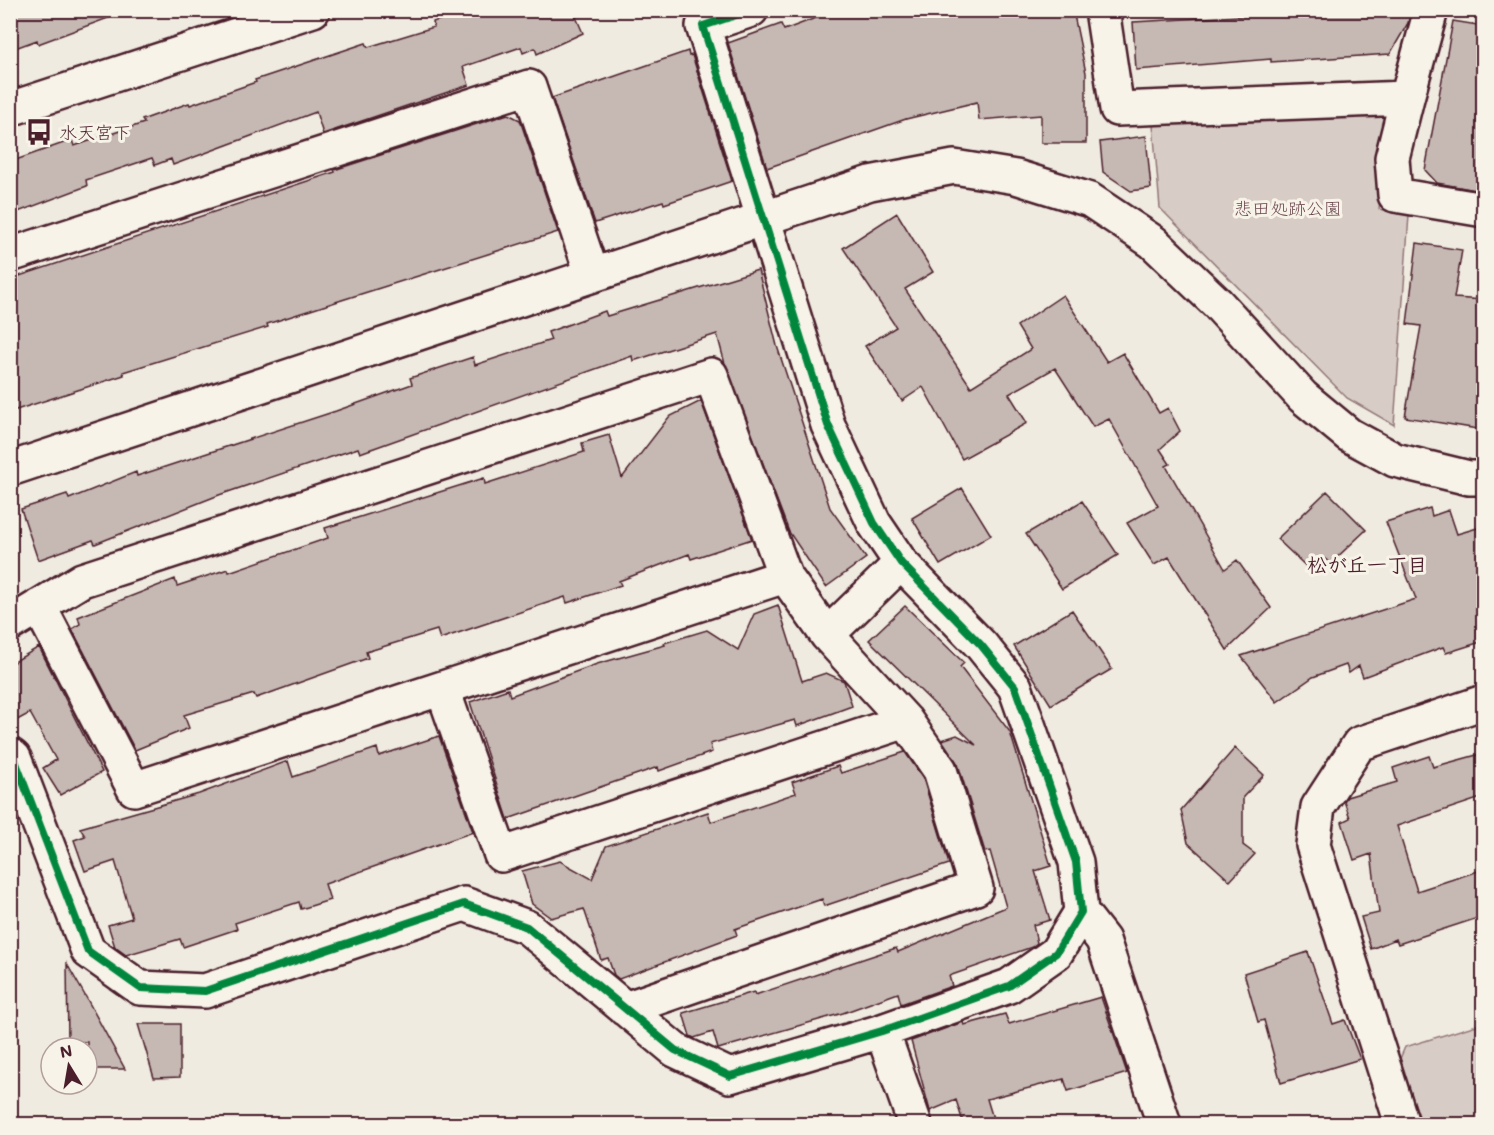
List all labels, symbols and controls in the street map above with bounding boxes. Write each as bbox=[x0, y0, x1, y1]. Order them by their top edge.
bus stop icon: 水天宮下 bbox=[24, 117, 54, 147]
place label: 水天宮下 bbox=[59, 120, 131, 144]
park label: 悲田処跡公園 bbox=[1234, 196, 1342, 220]
district label: 松が丘一丁目 bbox=[1307, 551, 1427, 577]
north arrow bbox=[39, 1036, 99, 1096]
text: N bbox=[58, 1039, 74, 1062]

